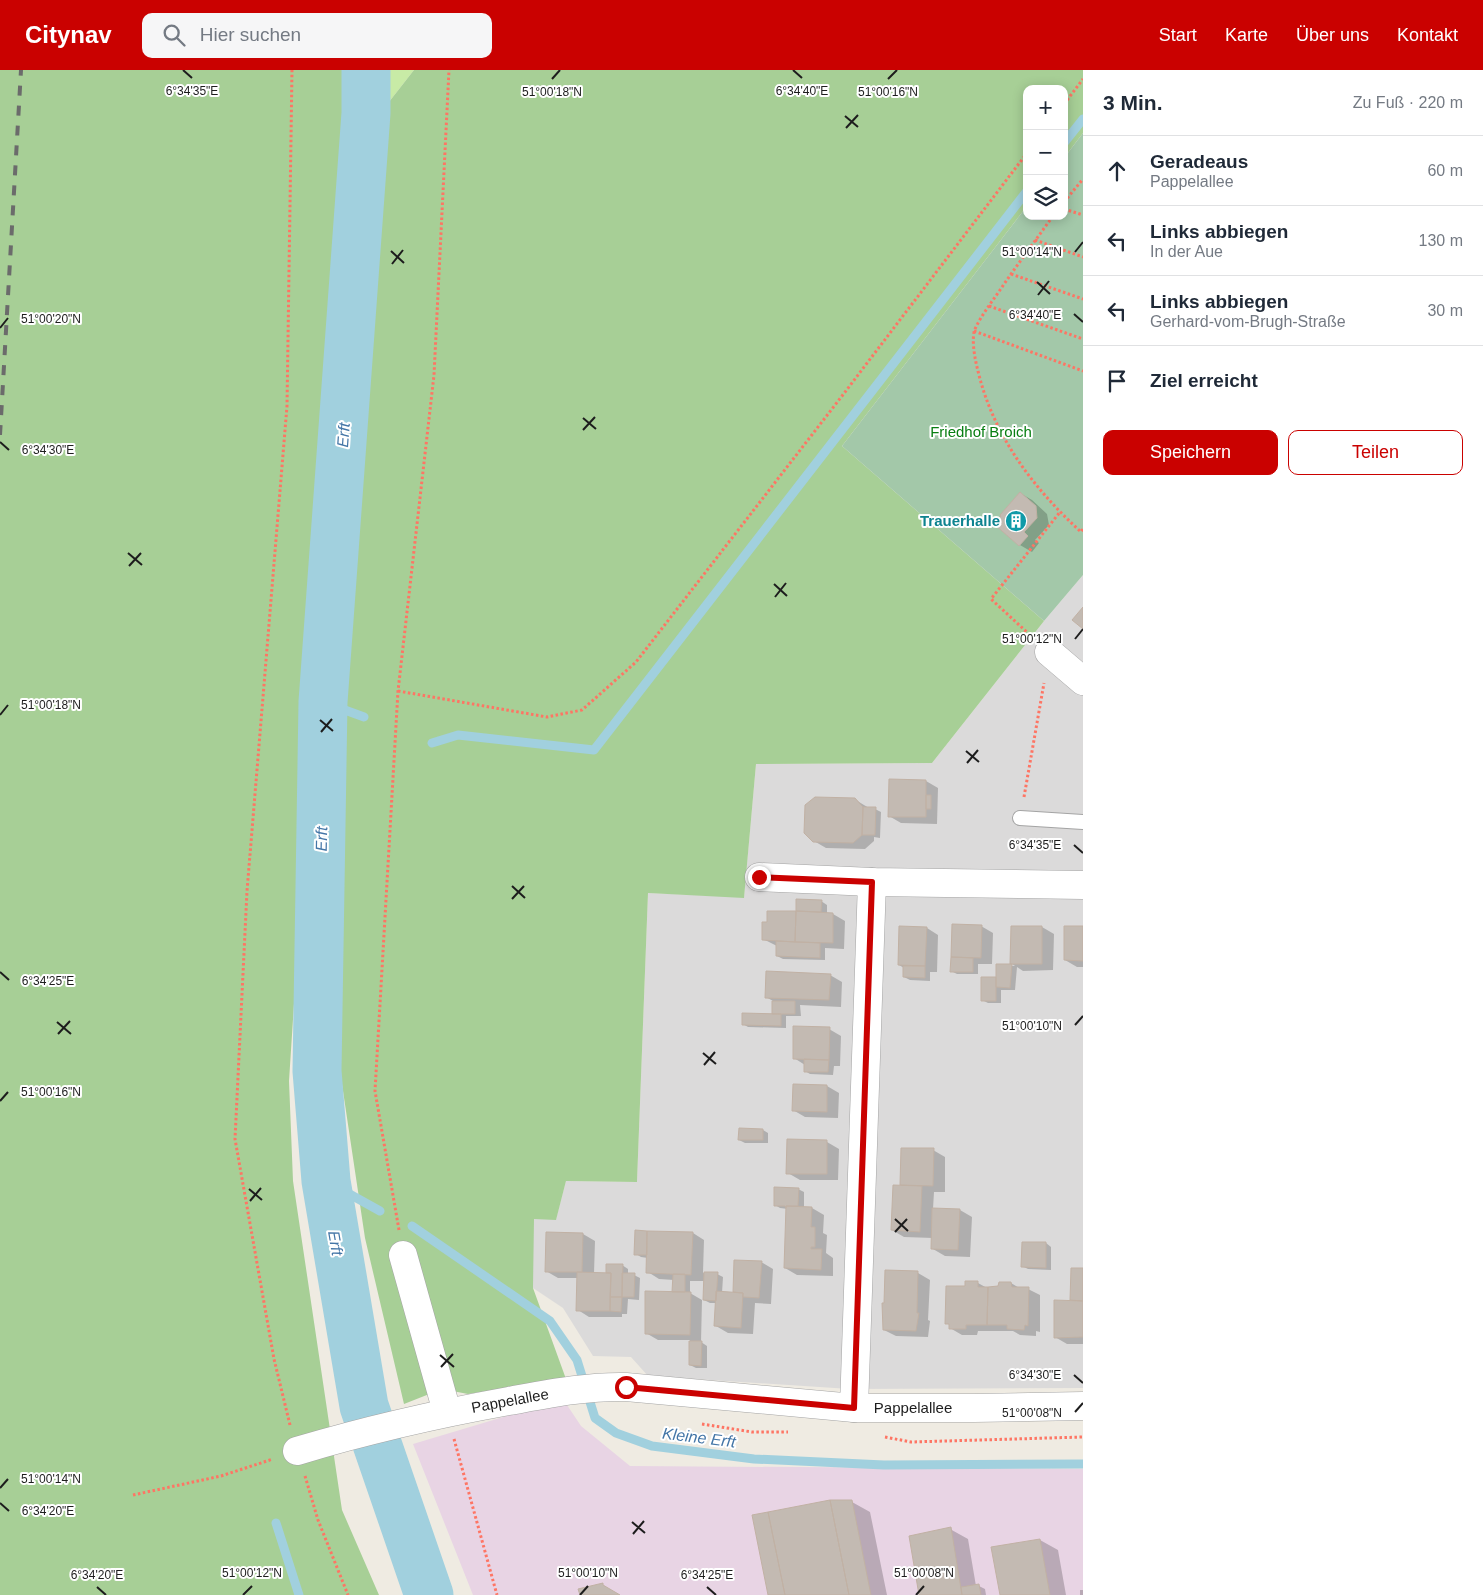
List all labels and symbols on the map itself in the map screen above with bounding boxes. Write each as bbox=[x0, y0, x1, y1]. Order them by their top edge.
text: 6°34'35"E bbox=[166, 84, 218, 98]
text: 6°34'40"E bbox=[776, 84, 828, 98]
text: 51°00'18"N bbox=[522, 85, 582, 99]
text: 51°00'16"N bbox=[858, 85, 918, 99]
text: 51°00'14"N bbox=[1002, 245, 1062, 259]
text: 6°34'40"E bbox=[1009, 308, 1061, 322]
text: 51°00'20"N bbox=[21, 312, 81, 326]
water label: Erft bbox=[334, 421, 353, 448]
park label: Friedhof Broich bbox=[930, 423, 1032, 440]
text: 6°34'30"E bbox=[22, 443, 74, 457]
building icon: Trauerhalle bbox=[1004, 509, 1028, 533]
place label: Trauerhalle bbox=[920, 512, 1000, 529]
text: 51°00'12"N bbox=[1002, 632, 1062, 646]
text: 51°00'18"N bbox=[21, 698, 81, 712]
water label: Erft bbox=[313, 826, 330, 852]
text: 6°34'35"E bbox=[1009, 838, 1061, 852]
route end bbox=[748, 866, 771, 889]
text: 6°34'25"E bbox=[22, 974, 74, 988]
text: 51°00'10"N bbox=[1002, 1019, 1062, 1033]
text: 51°00'16"N bbox=[21, 1085, 81, 1099]
water label: Erft bbox=[325, 1229, 346, 1257]
text: 6°34'30"E bbox=[1009, 1368, 1061, 1382]
route start bbox=[615, 1376, 638, 1399]
street label: Pappelallee bbox=[470, 1385, 550, 1416]
street label: Pappelallee bbox=[874, 1399, 952, 1416]
text: 51°00'08"N bbox=[1002, 1406, 1062, 1420]
water label: Kleine Erft bbox=[661, 1425, 737, 1450]
text: 51°00'14"N bbox=[21, 1472, 81, 1486]
text: 6°34'20"E bbox=[22, 1504, 74, 1518]
text: 51°00'12"N bbox=[222, 1566, 282, 1580]
text: 51°00'10"N bbox=[558, 1566, 618, 1580]
text: 51°00'08"N bbox=[894, 1566, 954, 1580]
text: 6°34'20"E bbox=[71, 1568, 123, 1582]
text: 6°34'25"E bbox=[681, 1568, 733, 1582]

